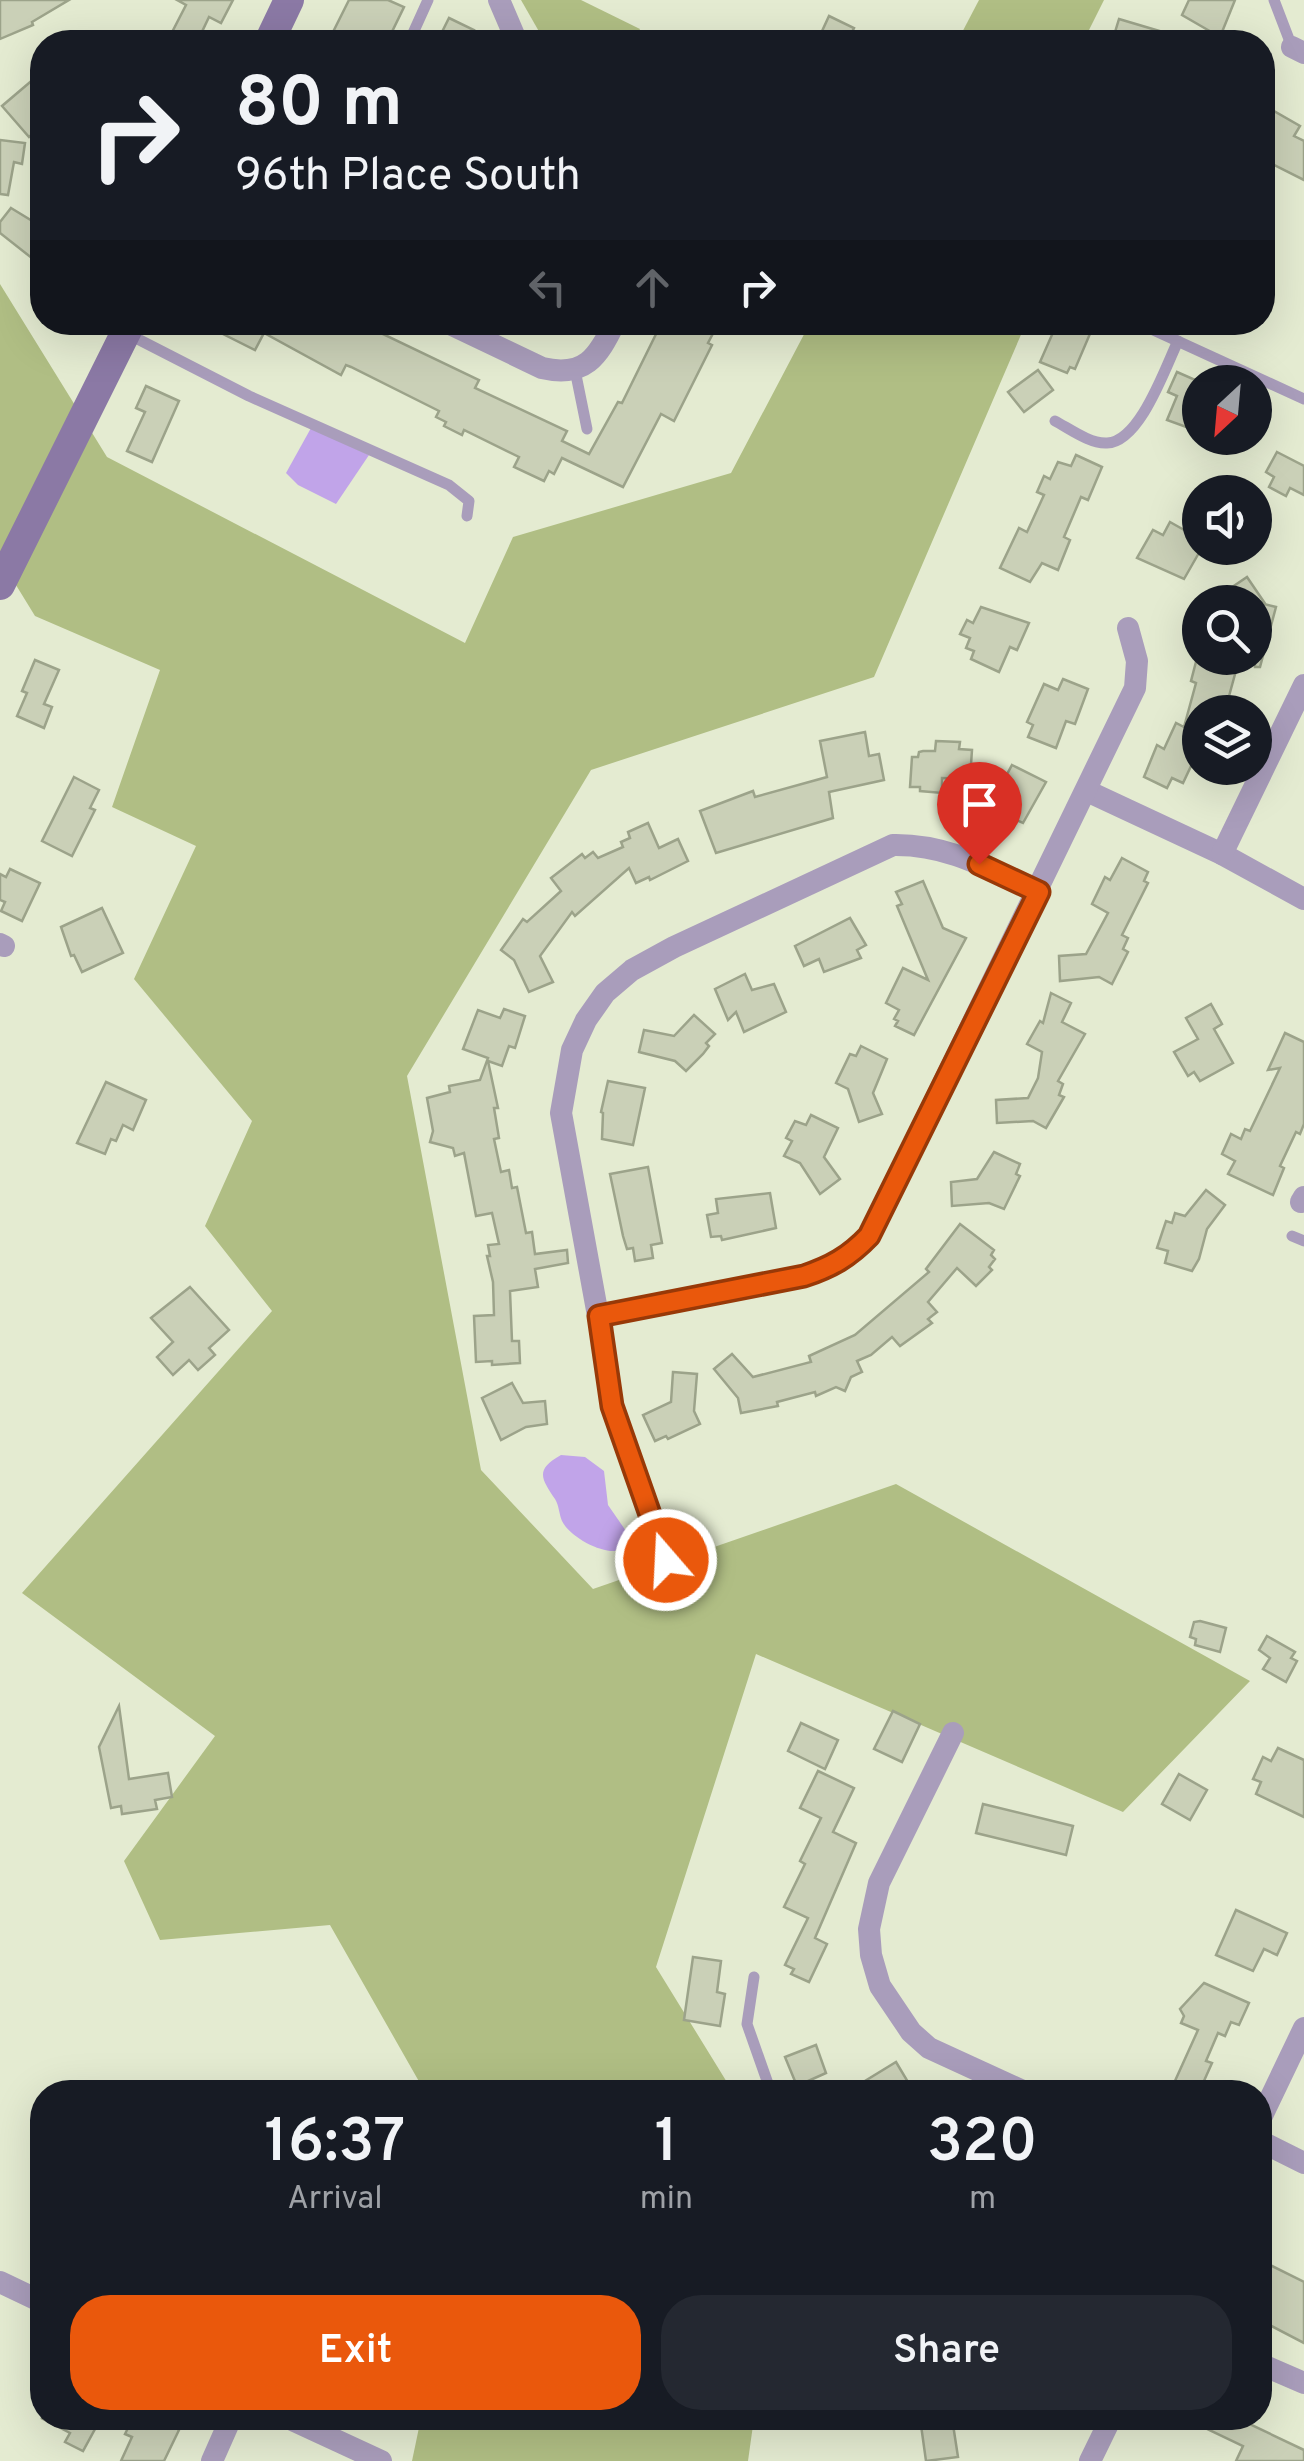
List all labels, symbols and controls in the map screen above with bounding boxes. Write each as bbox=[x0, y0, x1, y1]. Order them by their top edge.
text: 80 m bbox=[235, 62, 403, 151]
icon: right bbox=[70, 70, 200, 200]
text: 96th Place South bbox=[235, 149, 581, 206]
icon: left bbox=[520, 260, 575, 315]
icon: ahead bbox=[625, 260, 680, 315]
icon: right bbox=[730, 260, 785, 315]
north arrow bbox=[1182, 365, 1272, 455]
map controls bbox=[1182, 365, 1272, 785]
button: sound bbox=[1182, 475, 1272, 565]
button: search bbox=[1182, 585, 1272, 675]
button: layers bbox=[1182, 695, 1272, 785]
pin bbox=[937, 762, 1022, 865]
icon: arrive bbox=[952, 777, 1007, 832]
position arrow bbox=[614, 1508, 718, 1612]
text: 16:37 bbox=[264, 2107, 405, 2183]
text: 1 bbox=[655, 2107, 678, 2183]
text: 320 bbox=[927, 2107, 1038, 2183]
text: Arrival bbox=[287, 2180, 383, 2220]
text: min bbox=[640, 2180, 693, 2220]
text: m bbox=[969, 2180, 996, 2220]
button: Exit bbox=[70, 2295, 641, 2410]
button: Share bbox=[661, 2295, 1232, 2410]

